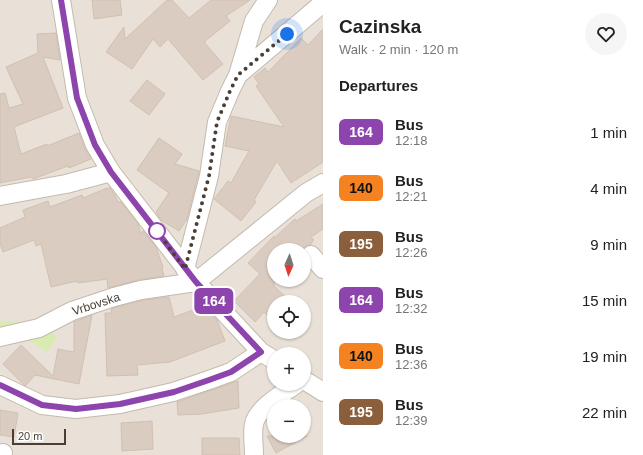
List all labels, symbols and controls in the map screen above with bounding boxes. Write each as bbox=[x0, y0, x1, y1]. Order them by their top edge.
button: heart bbox=[585, 13, 627, 55]
text: Cazinska bbox=[339, 16, 421, 37]
your location bbox=[277, 24, 297, 44]
text: Walk · 2 min · 120 m bbox=[339, 42, 458, 57]
text: Departures bbox=[339, 77, 418, 94]
text: Bus bbox=[395, 116, 423, 133]
text: 164 bbox=[349, 124, 373, 140]
text: 1 min bbox=[590, 124, 627, 141]
text: 12:18 bbox=[395, 133, 428, 148]
text: Bus bbox=[395, 172, 423, 189]
text: 140 bbox=[349, 180, 373, 196]
text: 4 min bbox=[590, 180, 627, 197]
text: 12:21 bbox=[395, 189, 428, 204]
unlabelled marker bbox=[148, 222, 166, 240]
text: Bus bbox=[395, 228, 423, 245]
text: 195 bbox=[349, 236, 373, 252]
text: 9 min bbox=[590, 236, 627, 253]
north arrow bbox=[267, 243, 311, 287]
map controls bbox=[267, 243, 311, 443]
text: 12:26 bbox=[395, 245, 428, 260]
text: Bus bbox=[395, 284, 423, 301]
line badge: 164 bbox=[191, 288, 237, 314]
street label: Vrbovska bbox=[70, 290, 122, 318]
text: 164 bbox=[349, 292, 373, 308]
text: 15 min bbox=[582, 292, 627, 309]
text: 164 bbox=[202, 293, 226, 309]
button: locate bbox=[267, 295, 311, 339]
text: 12:32 bbox=[395, 301, 428, 316]
text: Bus bbox=[395, 340, 423, 357]
button: + bbox=[267, 347, 311, 391]
text: 140 bbox=[349, 348, 373, 364]
text: 19 min bbox=[582, 348, 627, 365]
text: 12:36 bbox=[395, 357, 428, 372]
text: Bus bbox=[395, 396, 423, 413]
button: − bbox=[267, 399, 311, 443]
text: 195 bbox=[349, 404, 373, 420]
text: 22 min bbox=[582, 404, 627, 421]
text: 12:39 bbox=[395, 413, 428, 428]
scale bar bbox=[12, 427, 66, 446]
text: 20 m bbox=[18, 430, 42, 442]

